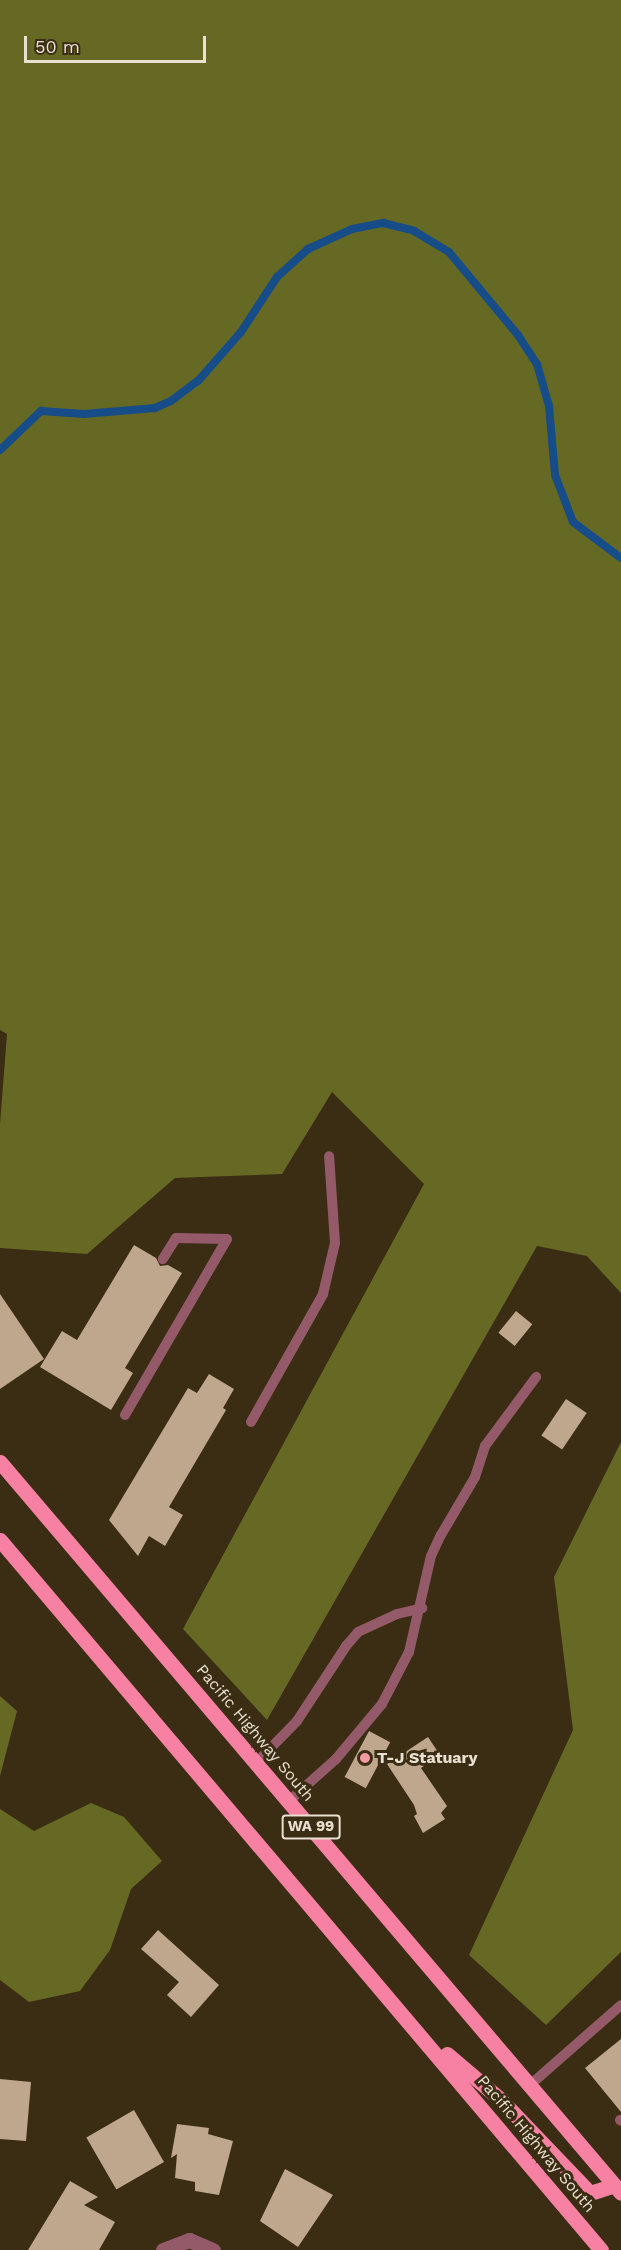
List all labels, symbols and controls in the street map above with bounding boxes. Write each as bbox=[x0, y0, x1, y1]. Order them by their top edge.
scale bar bbox=[27, 24, 208, 62]
text: 50 m bbox=[35, 36, 80, 57]
street label: Pacific Highway South bbox=[192, 1661, 318, 1805]
place label: T-J Statuary bbox=[377, 1748, 477, 1768]
marker: T-J Statuary bbox=[358, 1751, 372, 1765]
road number: WA 99 bbox=[281, 1815, 341, 1839]
street label: Pacific Highway South bbox=[473, 2072, 599, 2216]

